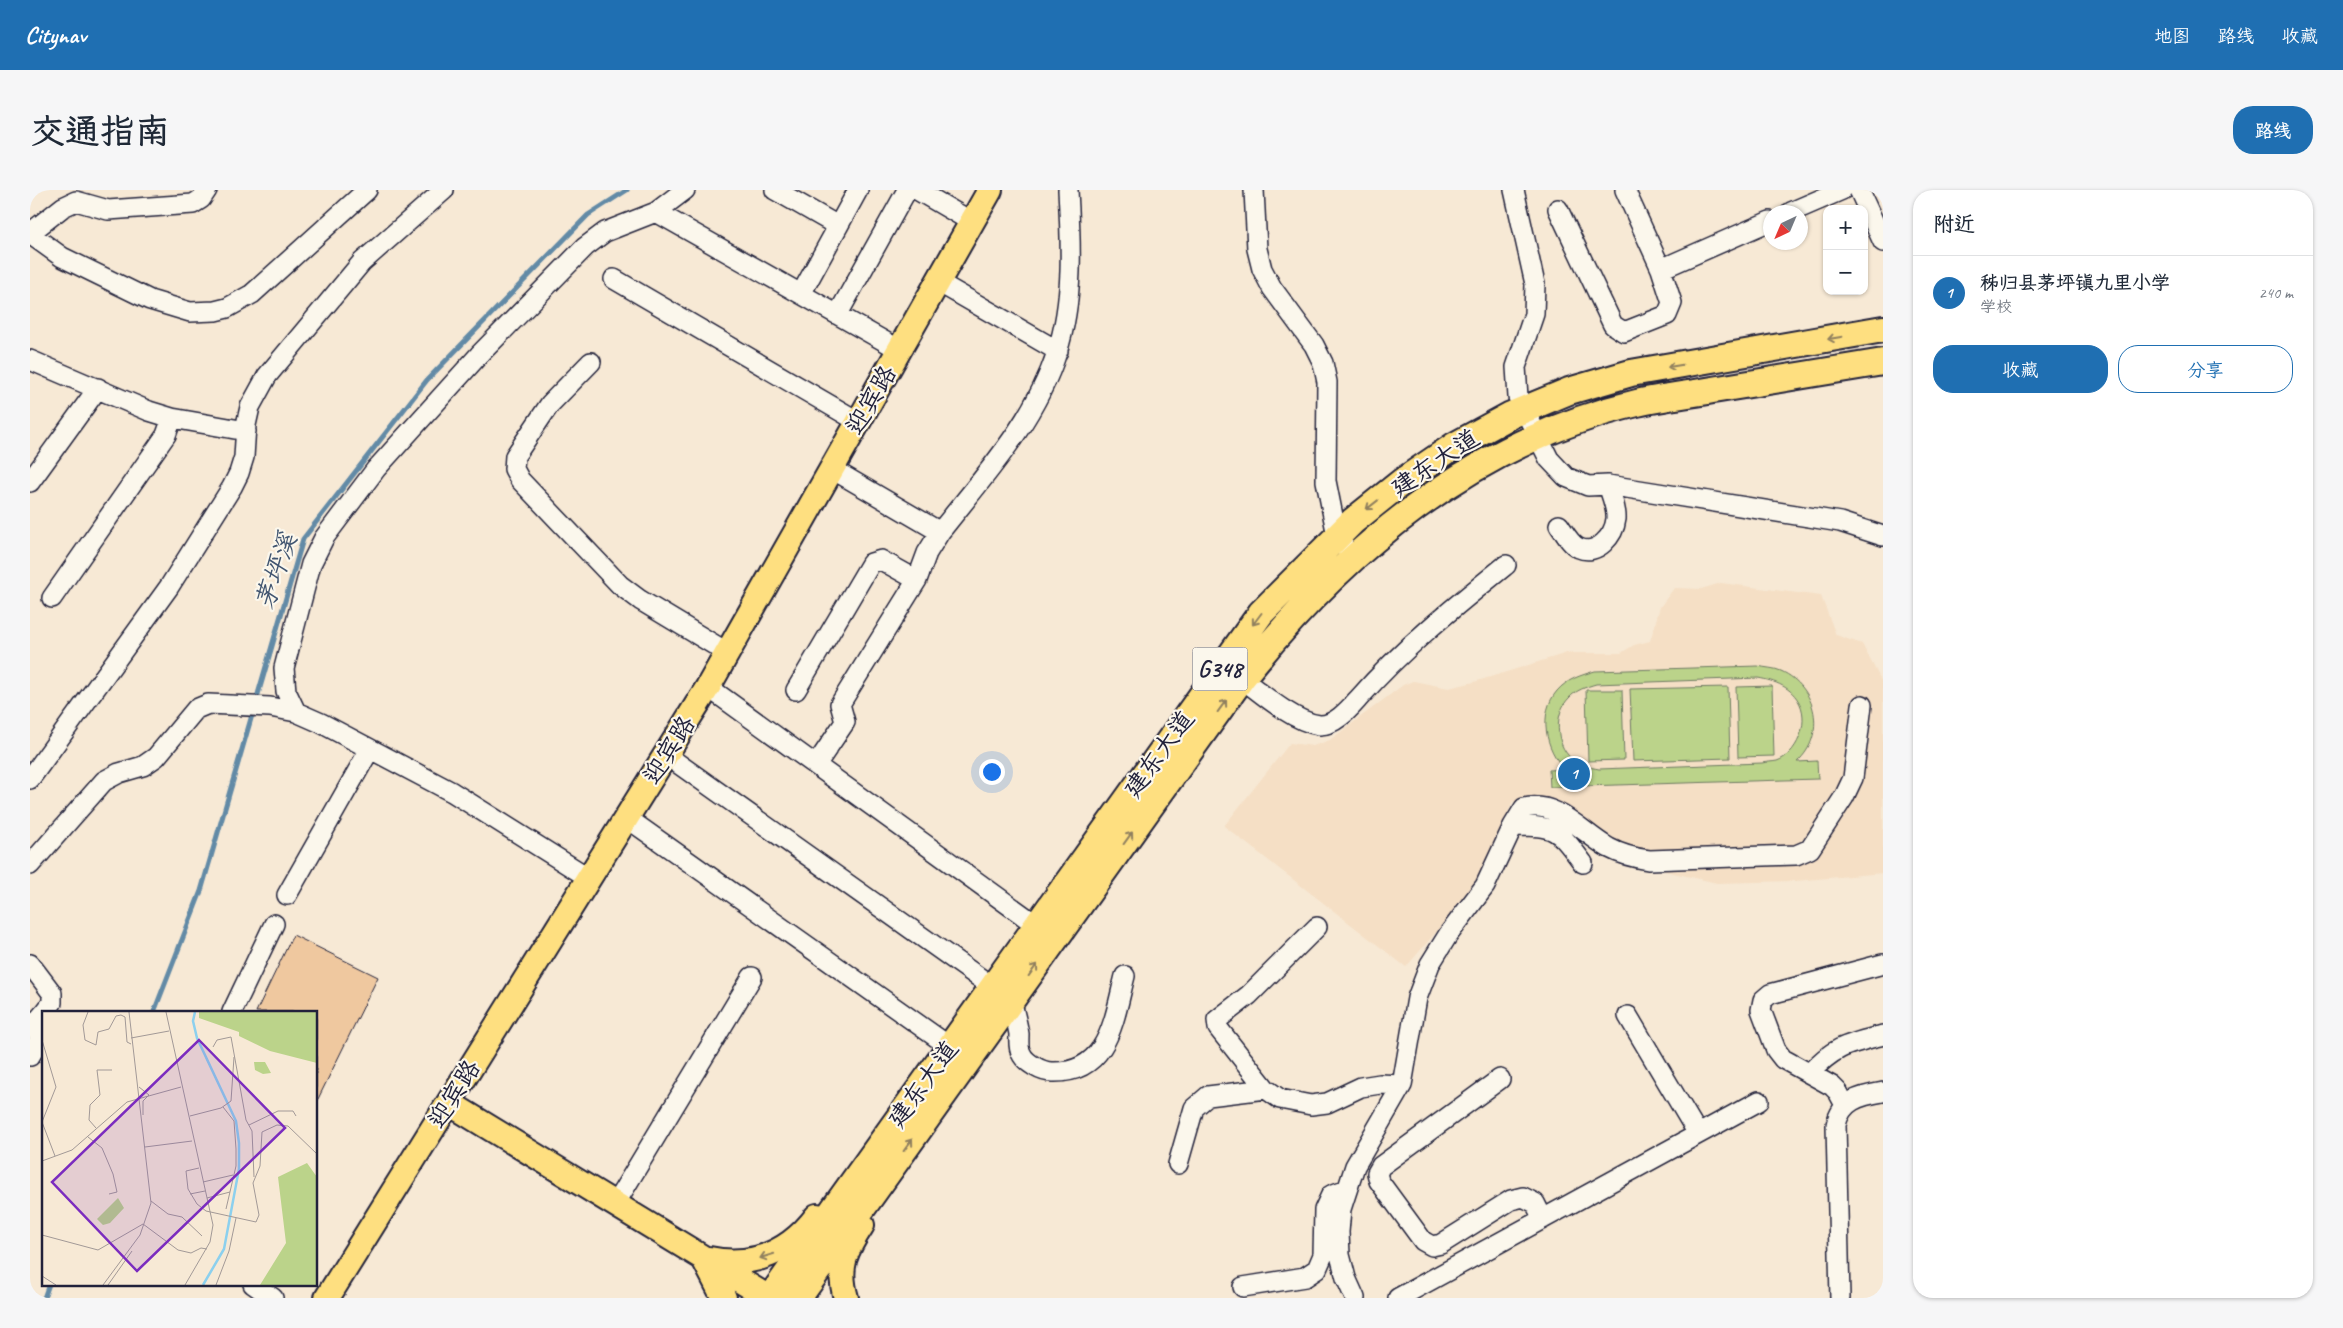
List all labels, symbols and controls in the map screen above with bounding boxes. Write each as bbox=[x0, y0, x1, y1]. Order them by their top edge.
text: Citynav bbox=[25, 20, 86, 50]
text: 地图 bbox=[2154, 25, 2190, 47]
text: 路线 bbox=[2218, 25, 2254, 47]
text: 收藏 bbox=[2282, 25, 2318, 47]
button: 路线 bbox=[2233, 106, 2313, 154]
text: 交通指南 bbox=[30, 109, 170, 154]
north arrow bbox=[1763, 205, 1808, 250]
map controls bbox=[1823, 205, 1868, 295]
button: + bbox=[1823, 205, 1868, 250]
text: 附近 bbox=[1933, 211, 1975, 237]
button: − bbox=[1823, 250, 1868, 295]
text: 秭归县茅坪镇九里小学 bbox=[1980, 271, 2170, 295]
text: 1 bbox=[1945, 283, 1953, 303]
text: 240 m bbox=[2259, 283, 2293, 303]
text: 学校 bbox=[1980, 297, 2012, 317]
one-way arrow bbox=[1827, 333, 1843, 343]
button: 收藏 bbox=[1933, 345, 2108, 393]
button: 分享 bbox=[2118, 345, 2293, 393]
street label: 迎宾路 bbox=[838, 360, 904, 440]
one-way arrow bbox=[1667, 361, 1683, 371]
street label: 建东大道 bbox=[1385, 422, 1485, 504]
one-way arrow bbox=[1366, 500, 1379, 511]
water label: 茅坪溪 bbox=[248, 527, 305, 613]
one-way arrow bbox=[1252, 612, 1262, 626]
road number: G348 bbox=[1192, 648, 1248, 690]
one-way arrow bbox=[1217, 699, 1227, 713]
street label: 建东大道 bbox=[1117, 704, 1201, 804]
street label: 迎宾路 bbox=[636, 710, 702, 790]
pin: 1 bbox=[1558, 755, 1590, 793]
your location bbox=[979, 759, 1005, 785]
one-way arrow bbox=[1123, 831, 1133, 845]
one-way arrow bbox=[1028, 963, 1038, 977]
inset map bbox=[42, 1011, 318, 1286]
street label: 建东大道 bbox=[881, 1034, 965, 1134]
street label: 迎宾路 bbox=[421, 1054, 487, 1134]
one-way arrow bbox=[903, 1138, 913, 1152]
one-way arrow bbox=[760, 1252, 776, 1261]

